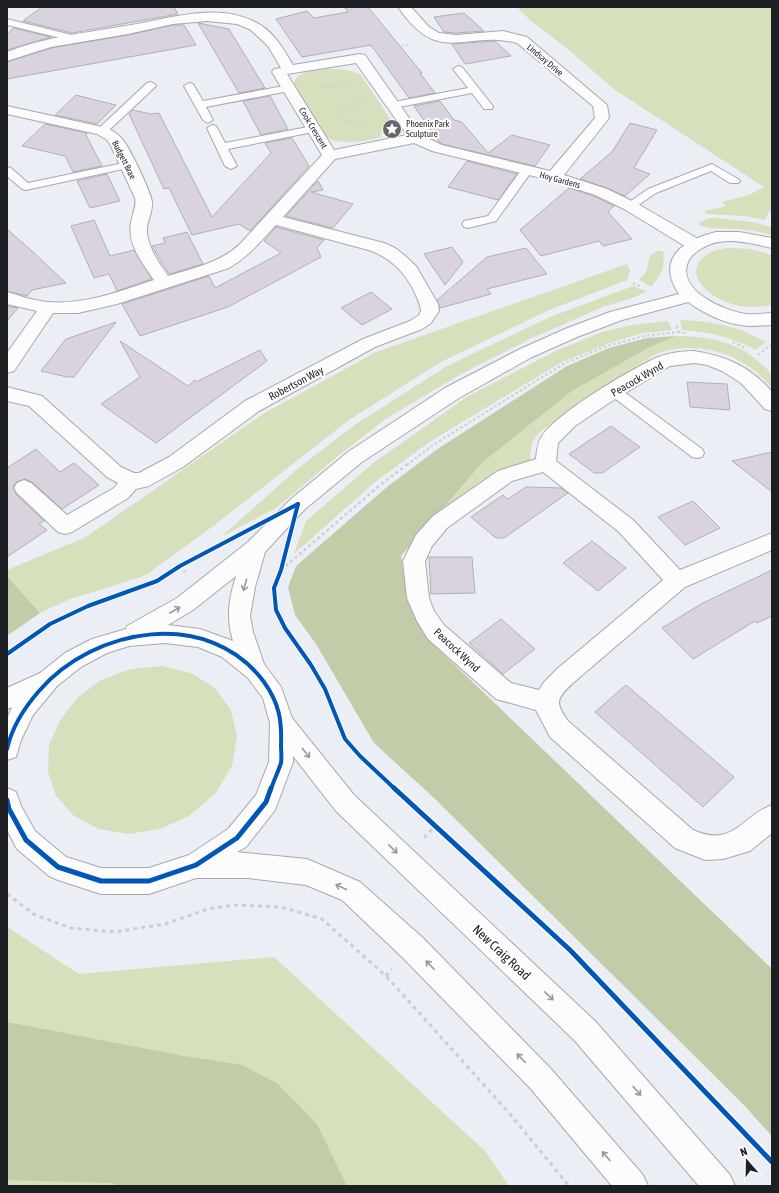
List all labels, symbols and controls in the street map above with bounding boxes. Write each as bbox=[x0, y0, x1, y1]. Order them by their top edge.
street label: Lindsay Drive bbox=[525, 42, 565, 78]
street label: Cook Crescent bbox=[297, 106, 329, 151]
place icon: Phoenix Park Sculpture bbox=[381, 118, 403, 140]
place label: Phoenix Park Sculpture bbox=[406, 119, 449, 139]
street label: Budgett Brae bbox=[110, 139, 138, 181]
street label: Hoy Gardens bbox=[539, 170, 581, 190]
street label: Peacock Wynd bbox=[609, 359, 665, 399]
street label: Robertson Way bbox=[267, 363, 326, 402]
one-way arrow bbox=[241, 579, 248, 592]
one-way arrow bbox=[169, 606, 180, 614]
street label: Peacock Wynd bbox=[432, 626, 482, 674]
one-way arrow bbox=[302, 748, 310, 759]
one-way arrow bbox=[388, 844, 398, 854]
one-way arrow bbox=[335, 883, 347, 890]
street label: New Craig Road bbox=[470, 922, 534, 983]
one-way arrow bbox=[426, 960, 435, 970]
one-way arrow bbox=[543, 992, 554, 1001]
one-way arrow bbox=[516, 1053, 526, 1063]
one-way arrow bbox=[633, 1086, 642, 1097]
north arrow bbox=[727, 1141, 767, 1181]
text: N bbox=[738, 1145, 749, 1158]
one-way arrow bbox=[602, 1151, 611, 1162]

